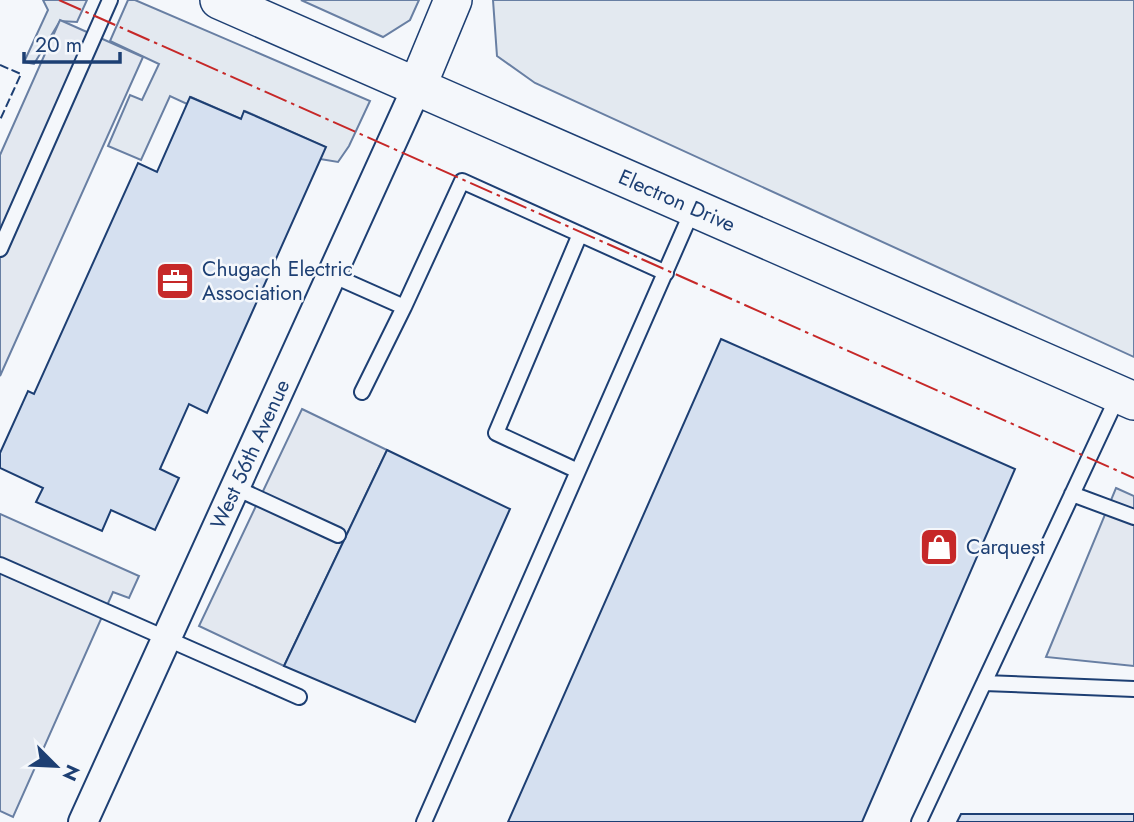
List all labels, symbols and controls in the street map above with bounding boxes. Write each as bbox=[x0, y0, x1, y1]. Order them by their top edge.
scale bar bbox=[24, 21, 121, 65]
text: 20 m bbox=[35, 30, 82, 60]
street label: Electron Drive bbox=[614, 162, 740, 240]
place label: Chugach Electric Association bbox=[202, 254, 353, 308]
office icon: Chugach Electric Association bbox=[154, 260, 196, 302]
street label: West 56th Avenue bbox=[203, 374, 297, 534]
shop icon: Carquest bbox=[918, 526, 960, 568]
place label: Carquest bbox=[966, 532, 1045, 562]
north arrow bbox=[21, 731, 91, 801]
text: N bbox=[56, 760, 86, 785]

